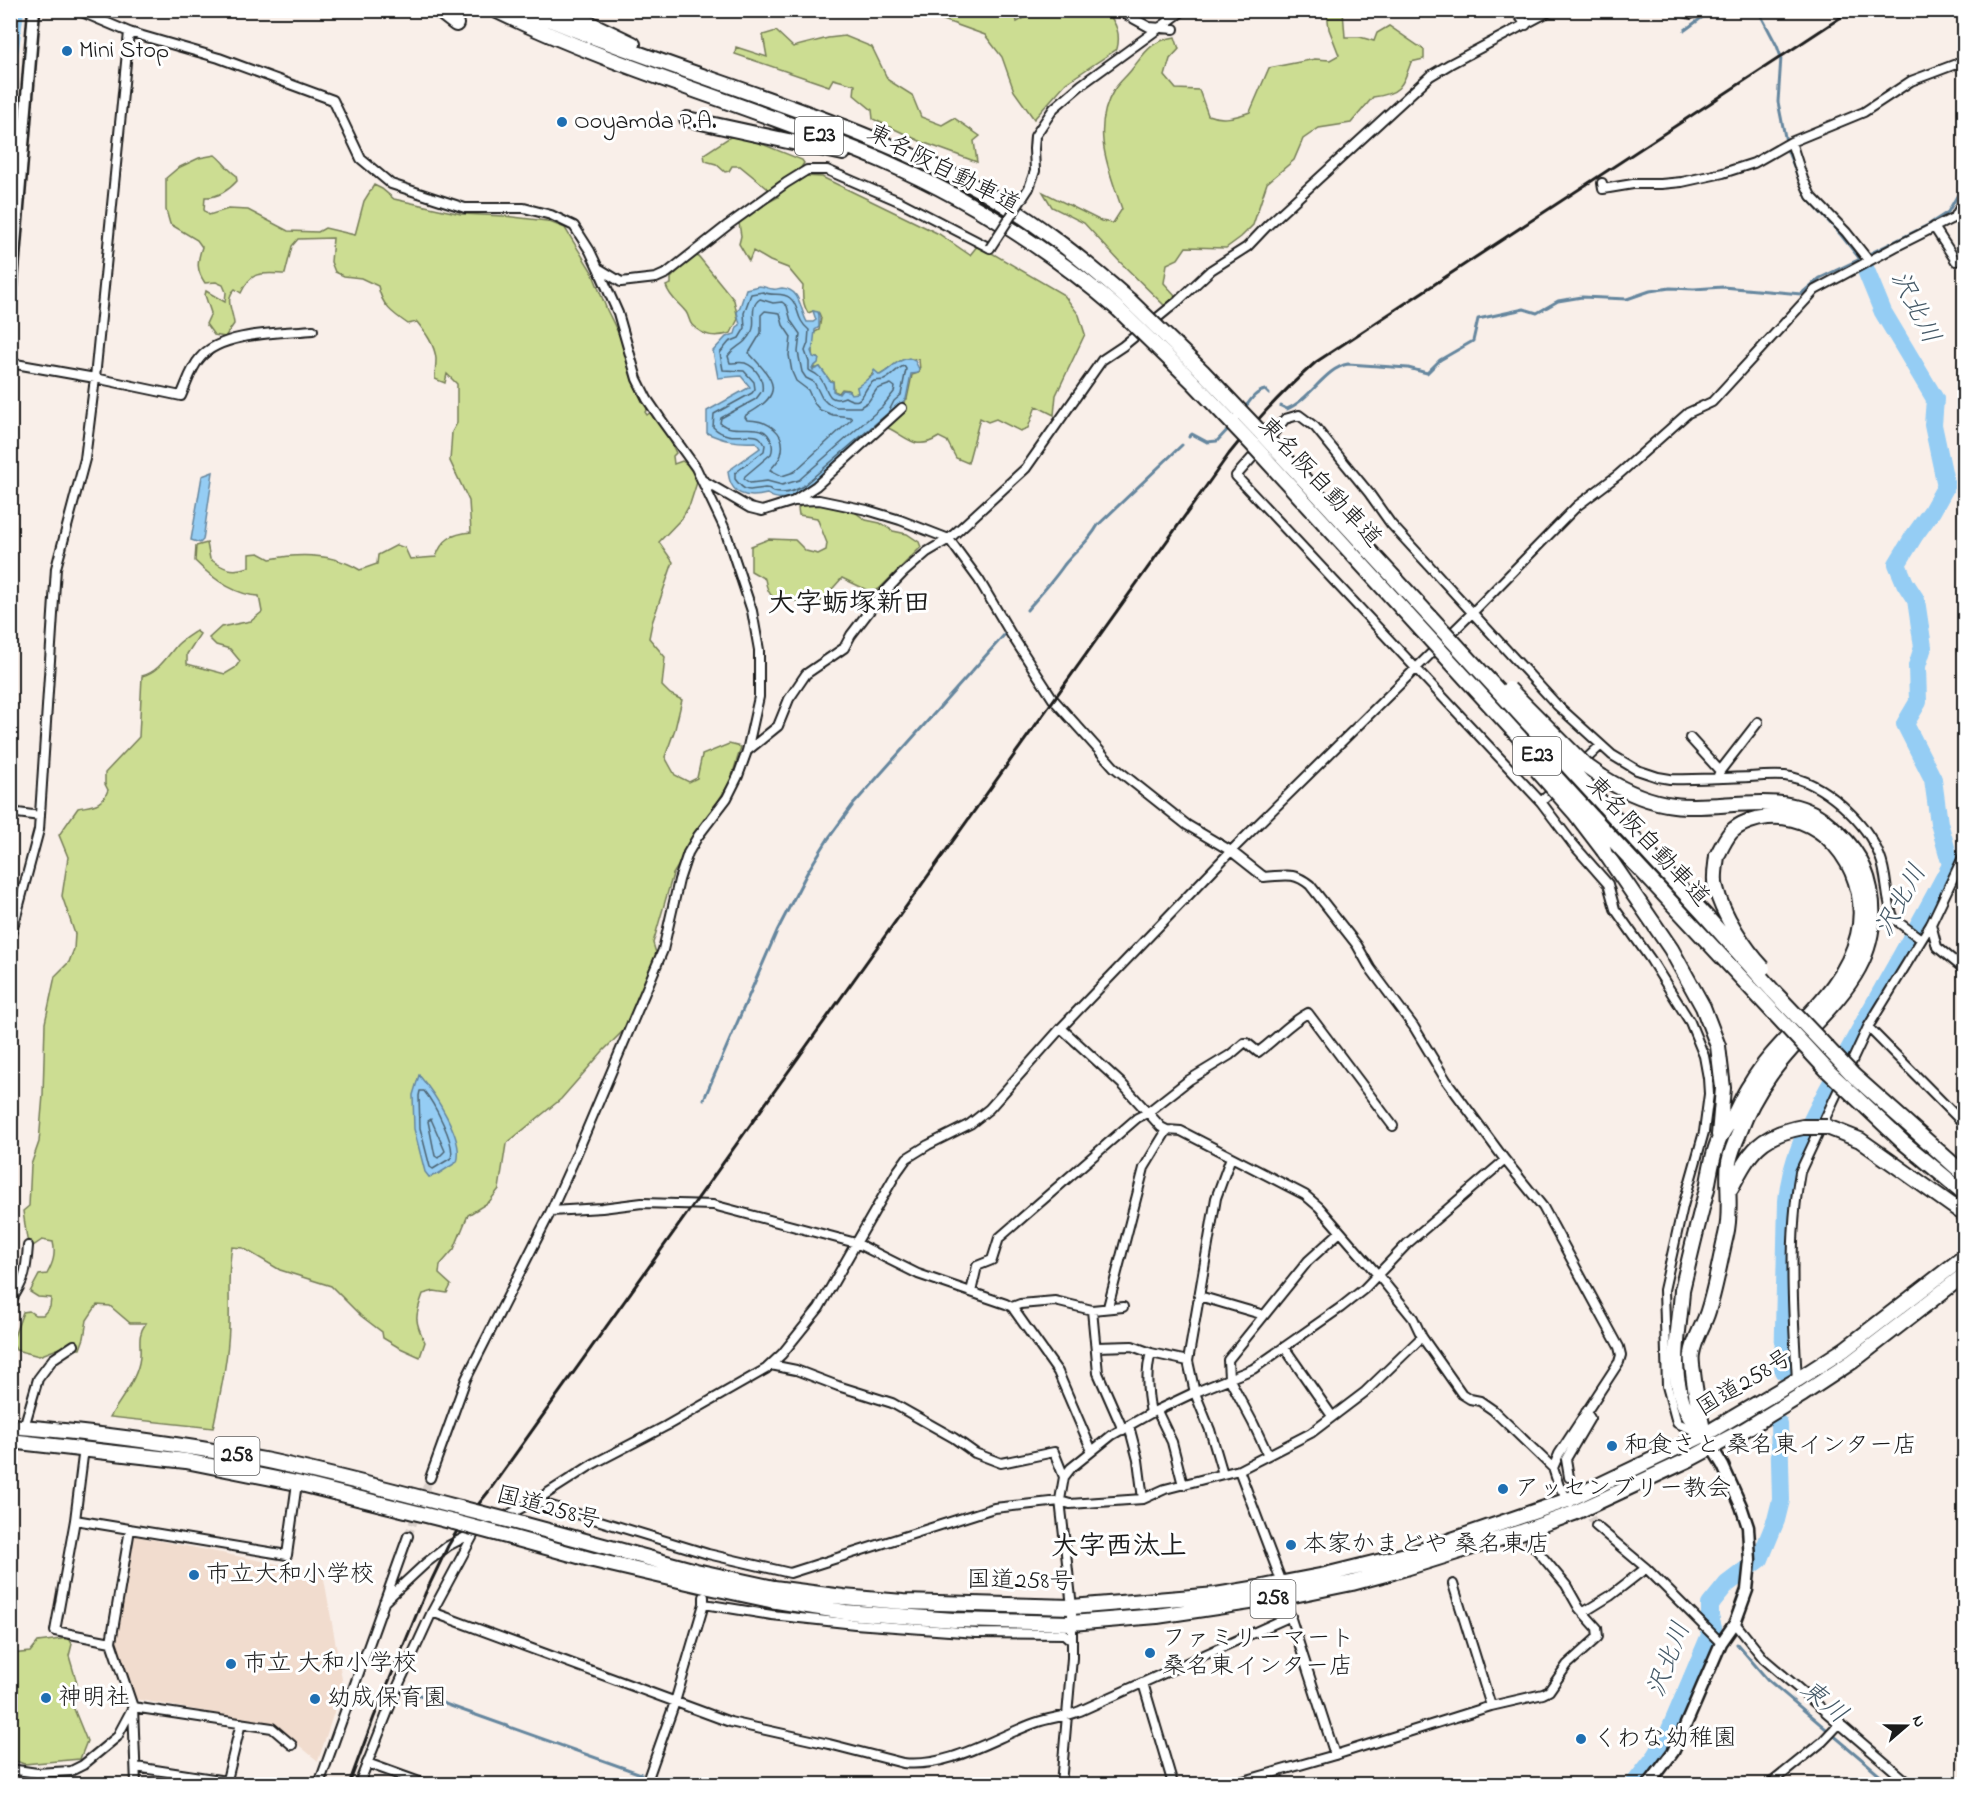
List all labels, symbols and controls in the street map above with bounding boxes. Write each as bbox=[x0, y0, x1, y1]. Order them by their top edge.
place label: Mini Stop bbox=[79, 34, 169, 69]
marker: Mini Stop bbox=[60, 44, 74, 58]
place label: Ooyamda P.A. bbox=[574, 105, 717, 141]
marker: Ooyamda P.A. bbox=[555, 115, 569, 129]
street label: 東名阪自動車道 bbox=[860, 116, 1026, 224]
road number: E23 bbox=[795, 117, 843, 155]
water label: 沢北川 bbox=[1879, 265, 1949, 351]
street label: 東名阪自動車道 bbox=[1249, 410, 1389, 556]
district label: 大字蛎塚新田 bbox=[768, 585, 930, 624]
road number: E23 bbox=[1513, 737, 1561, 775]
street label: 東名阪自動車道 bbox=[1577, 769, 1717, 915]
water label: 沢北川 bbox=[1866, 858, 1938, 944]
street label: 国道258号 bbox=[1690, 1342, 1800, 1426]
place label: 和食さと 桑名東インター店 bbox=[1624, 1429, 1917, 1464]
road number: 258 bbox=[214, 1437, 260, 1475]
marker: 和食さと 桑名東インター店 bbox=[1605, 1439, 1619, 1453]
place label: アッセンブリー教会 bbox=[1515, 1472, 1731, 1507]
street label: 国道258号 bbox=[492, 1478, 604, 1540]
marker: アッセンブリー教会 bbox=[1496, 1482, 1510, 1496]
district label: 大字西汰上 bbox=[1052, 1528, 1187, 1567]
place label: 本家かまどや 桑名東店 bbox=[1303, 1528, 1550, 1563]
marker: 本家かまどや 桑名東店 bbox=[1284, 1538, 1298, 1552]
place label: 市立大和小学校 bbox=[206, 1558, 374, 1593]
street label: 国道258号 bbox=[966, 1564, 1074, 1600]
marker: 市立大和小学校 bbox=[187, 1568, 201, 1582]
road number: 258 bbox=[1250, 1580, 1296, 1618]
water label: 沢北川 bbox=[1638, 1617, 1702, 1703]
place label: ファミリーマート 桑名東インター店 bbox=[1162, 1622, 1354, 1685]
marker: ファミリーマート 桑名東インター店 bbox=[1143, 1646, 1157, 1660]
place label: 市立 大和小学校 bbox=[243, 1647, 417, 1682]
marker: 市立 大和小学校 bbox=[224, 1657, 238, 1671]
water label: 東川 bbox=[1791, 1672, 1855, 1734]
place label: 神明社 bbox=[58, 1681, 130, 1716]
place label: 幼成保育園 bbox=[327, 1682, 447, 1717]
marker: 神明社 bbox=[39, 1691, 53, 1705]
marker: 幼成保育園 bbox=[308, 1692, 322, 1706]
north arrow bbox=[1876, 1696, 1936, 1756]
text: N bbox=[1905, 1712, 1931, 1731]
place label: くわな幼稚園 bbox=[1593, 1722, 1737, 1757]
marker: くわな幼稚園 bbox=[1574, 1732, 1588, 1746]

